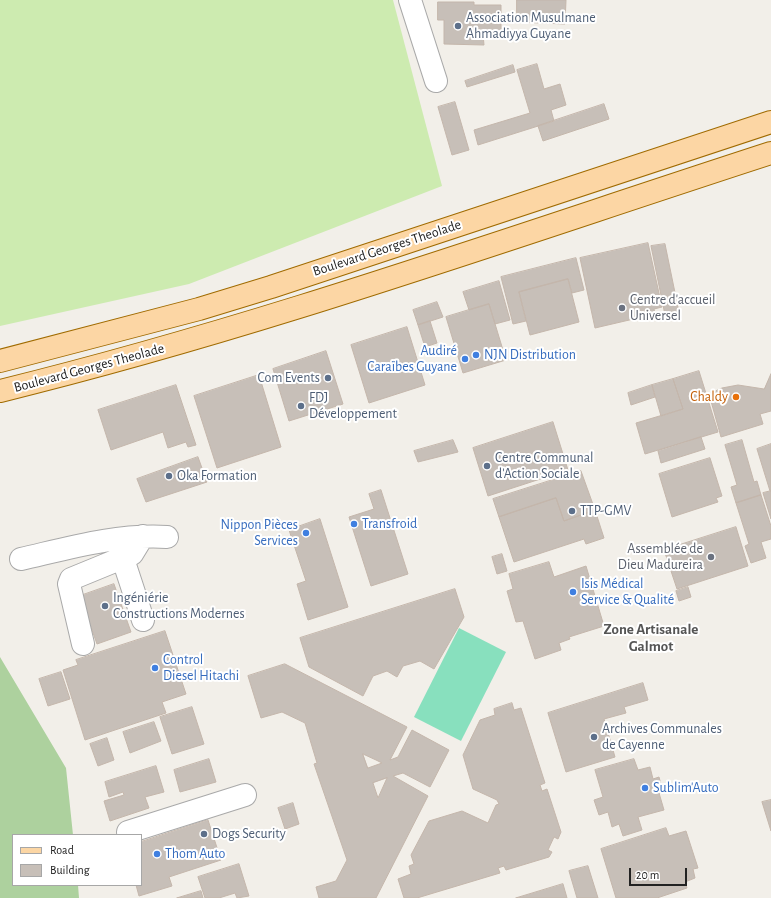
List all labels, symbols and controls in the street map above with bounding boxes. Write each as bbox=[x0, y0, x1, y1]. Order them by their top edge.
place label: Association Musulmane Ahmadiyya Guyane bbox=[466, 10, 596, 42]
marker: Association Musulmane Ahmadiyya Guyane bbox=[453, 21, 463, 31]
street label: Boulevard Georges Theolade bbox=[311, 216, 463, 280]
place label: Centre d'accueil Universel bbox=[630, 292, 715, 324]
marker: Centre d'accueil Universel bbox=[617, 303, 627, 313]
street label: Boulevard Georges Theolade bbox=[12, 340, 166, 396]
place label: Audiré Caraïbes Guyane bbox=[367, 343, 457, 376]
place label: NJN Distribution bbox=[484, 347, 576, 363]
marker: NJN Distribution bbox=[471, 350, 481, 360]
marker: Audiré Caraïbes Guyane bbox=[460, 354, 470, 364]
place label: Com Events bbox=[257, 370, 320, 386]
marker: Com Events bbox=[323, 373, 333, 383]
place label: Chaldy bbox=[690, 389, 728, 405]
place label: FDJ Développement bbox=[309, 390, 397, 422]
marker: Chaldy bbox=[731, 392, 741, 402]
marker: FDJ Développement bbox=[296, 401, 306, 411]
place label: Centre Communal d'Action Sociale bbox=[495, 450, 594, 482]
marker: Centre Communal d'Action Sociale bbox=[482, 461, 492, 471]
place label: Oka Formation bbox=[177, 468, 257, 484]
marker: Oka Formation bbox=[164, 471, 174, 481]
place label: TTP-GMV bbox=[580, 503, 632, 519]
marker: TTP-GMV bbox=[567, 506, 577, 516]
place label: Transfroid bbox=[362, 516, 417, 532]
place label: Nippon Pièces Services bbox=[220, 517, 298, 550]
marker: Transfroid bbox=[349, 519, 359, 529]
marker: Nippon Pièces Services bbox=[301, 528, 311, 538]
place label: Assemblée de Dieu Madureira bbox=[618, 541, 703, 574]
marker: Assemblée de Dieu Madureira bbox=[706, 552, 716, 562]
place label: Isis Médical Service & Qualité bbox=[581, 576, 674, 608]
marker: Isis Médical Service & Qualité bbox=[568, 587, 578, 597]
place label: Ingéniérie Constructions Modernes bbox=[113, 590, 245, 622]
marker: Ingéniérie Constructions Modernes bbox=[100, 601, 110, 611]
district label: Zone Artisanale Galmot bbox=[604, 620, 698, 655]
place label: Control Diesel Hitachi bbox=[163, 652, 239, 684]
marker: Control Diesel Hitachi bbox=[150, 663, 160, 673]
place label: Archives Communales de Cayenne bbox=[602, 721, 722, 754]
marker: Archives Communales de Cayenne bbox=[589, 732, 599, 742]
place label: Sublim'Auto bbox=[653, 780, 719, 796]
marker: Sublim'Auto bbox=[640, 783, 650, 793]
place label: Dogs Security bbox=[212, 826, 286, 842]
marker: Dogs Security bbox=[199, 829, 209, 839]
legend bbox=[12, 834, 142, 886]
text: Road bbox=[50, 844, 74, 856]
place label: Thom Auto bbox=[165, 846, 225, 862]
marker: Thom Auto bbox=[152, 849, 162, 859]
scale bar bbox=[631, 860, 689, 886]
text: Building bbox=[50, 864, 90, 876]
text: 20 m bbox=[636, 869, 659, 881]

